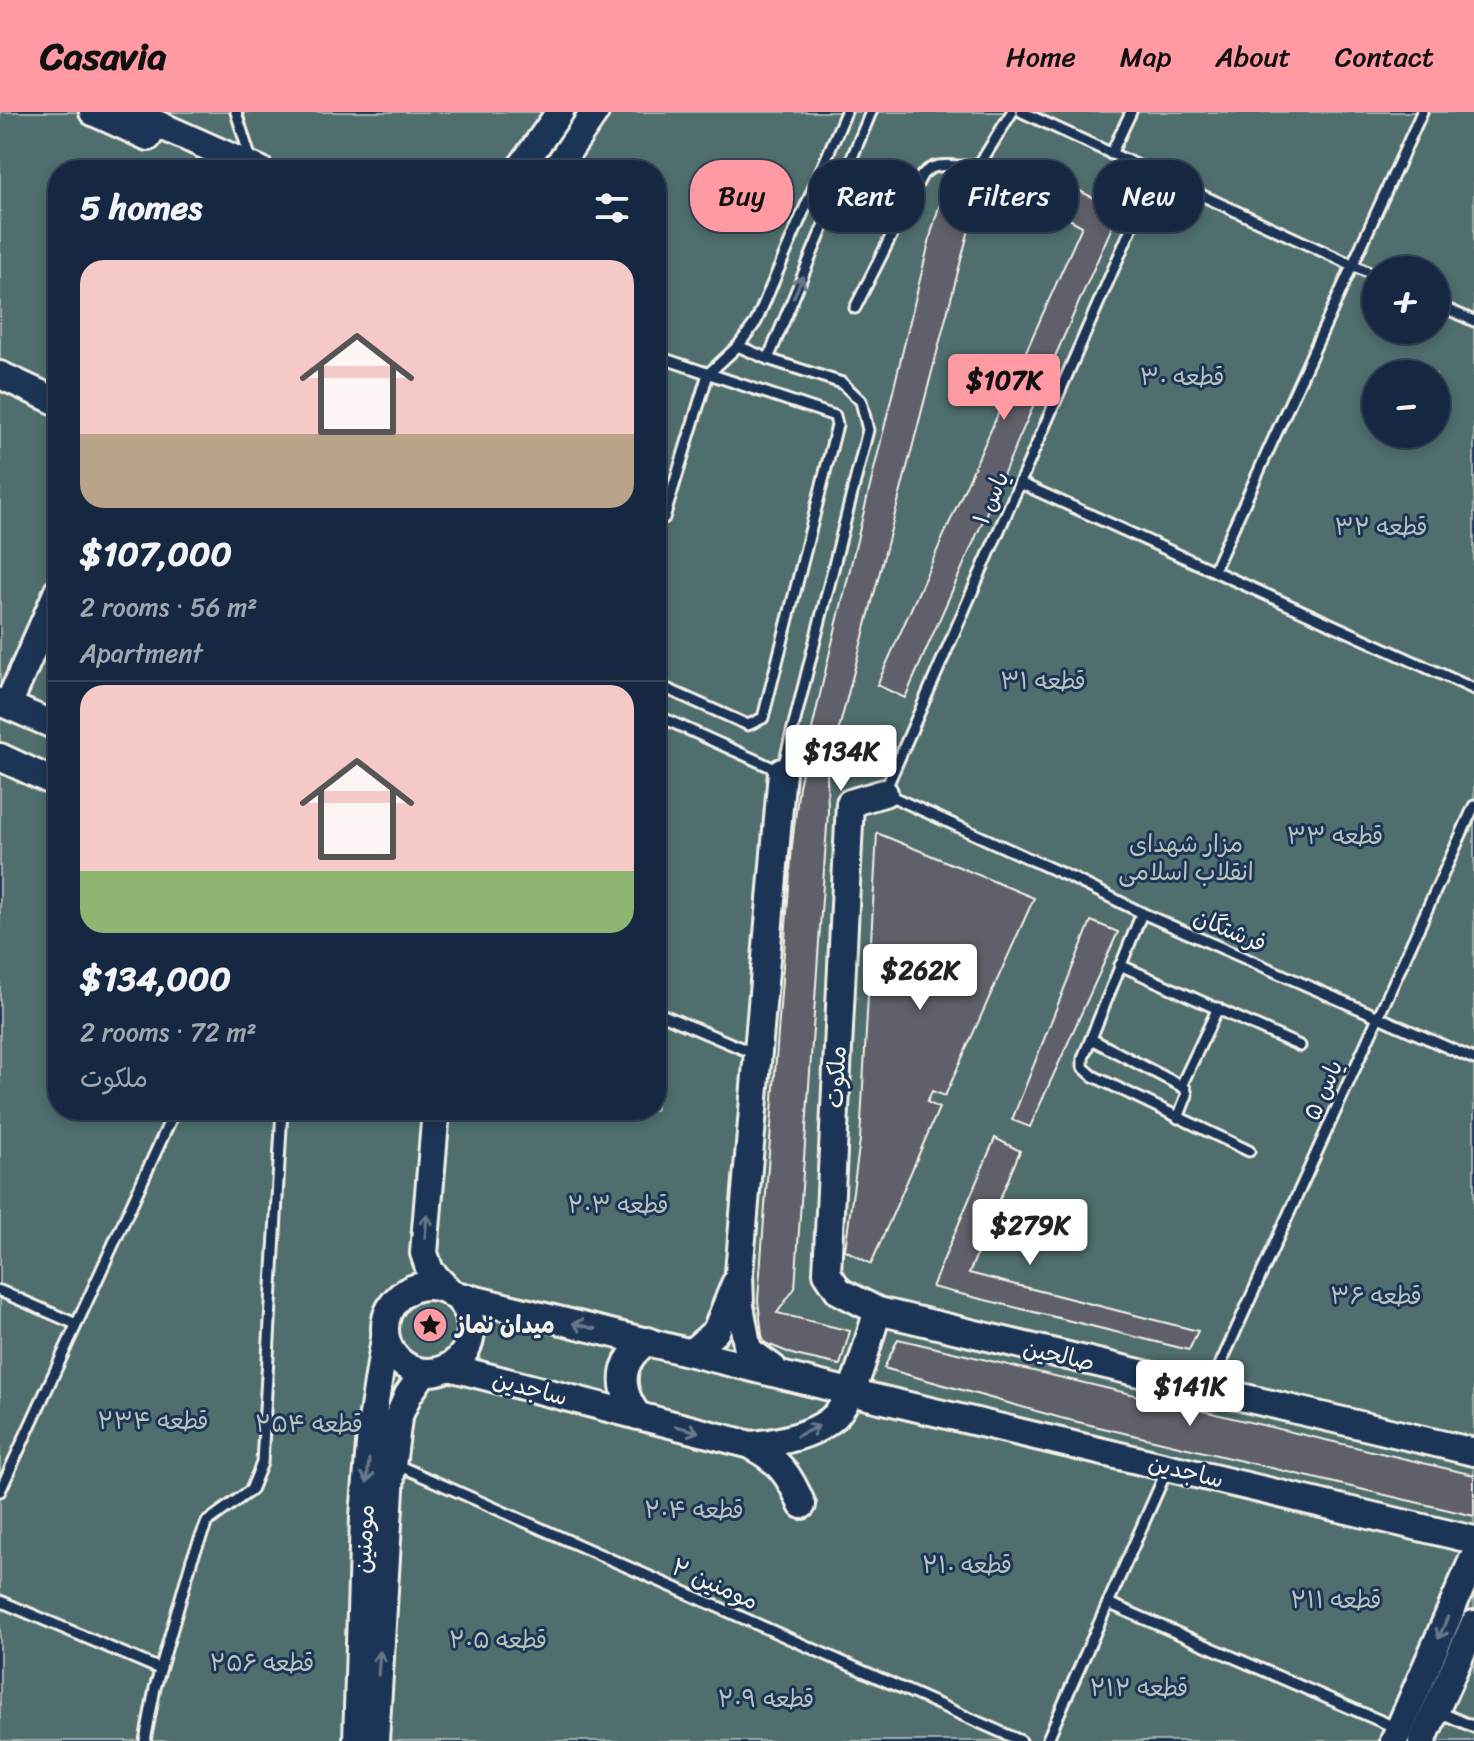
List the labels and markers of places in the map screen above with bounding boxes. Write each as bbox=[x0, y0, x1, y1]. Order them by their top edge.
pin: $107K bbox=[948, 354, 1060, 422]
pin: $134K bbox=[785, 725, 897, 793]
pin: $262K bbox=[864, 944, 976, 1012]
pin: $279K bbox=[974, 1199, 1086, 1267]
place label: میدان نماز bbox=[454, 1304, 555, 1346]
place icon: میدان نماز bbox=[411, 1306, 449, 1344]
pin: $141K bbox=[1134, 1360, 1246, 1428]

